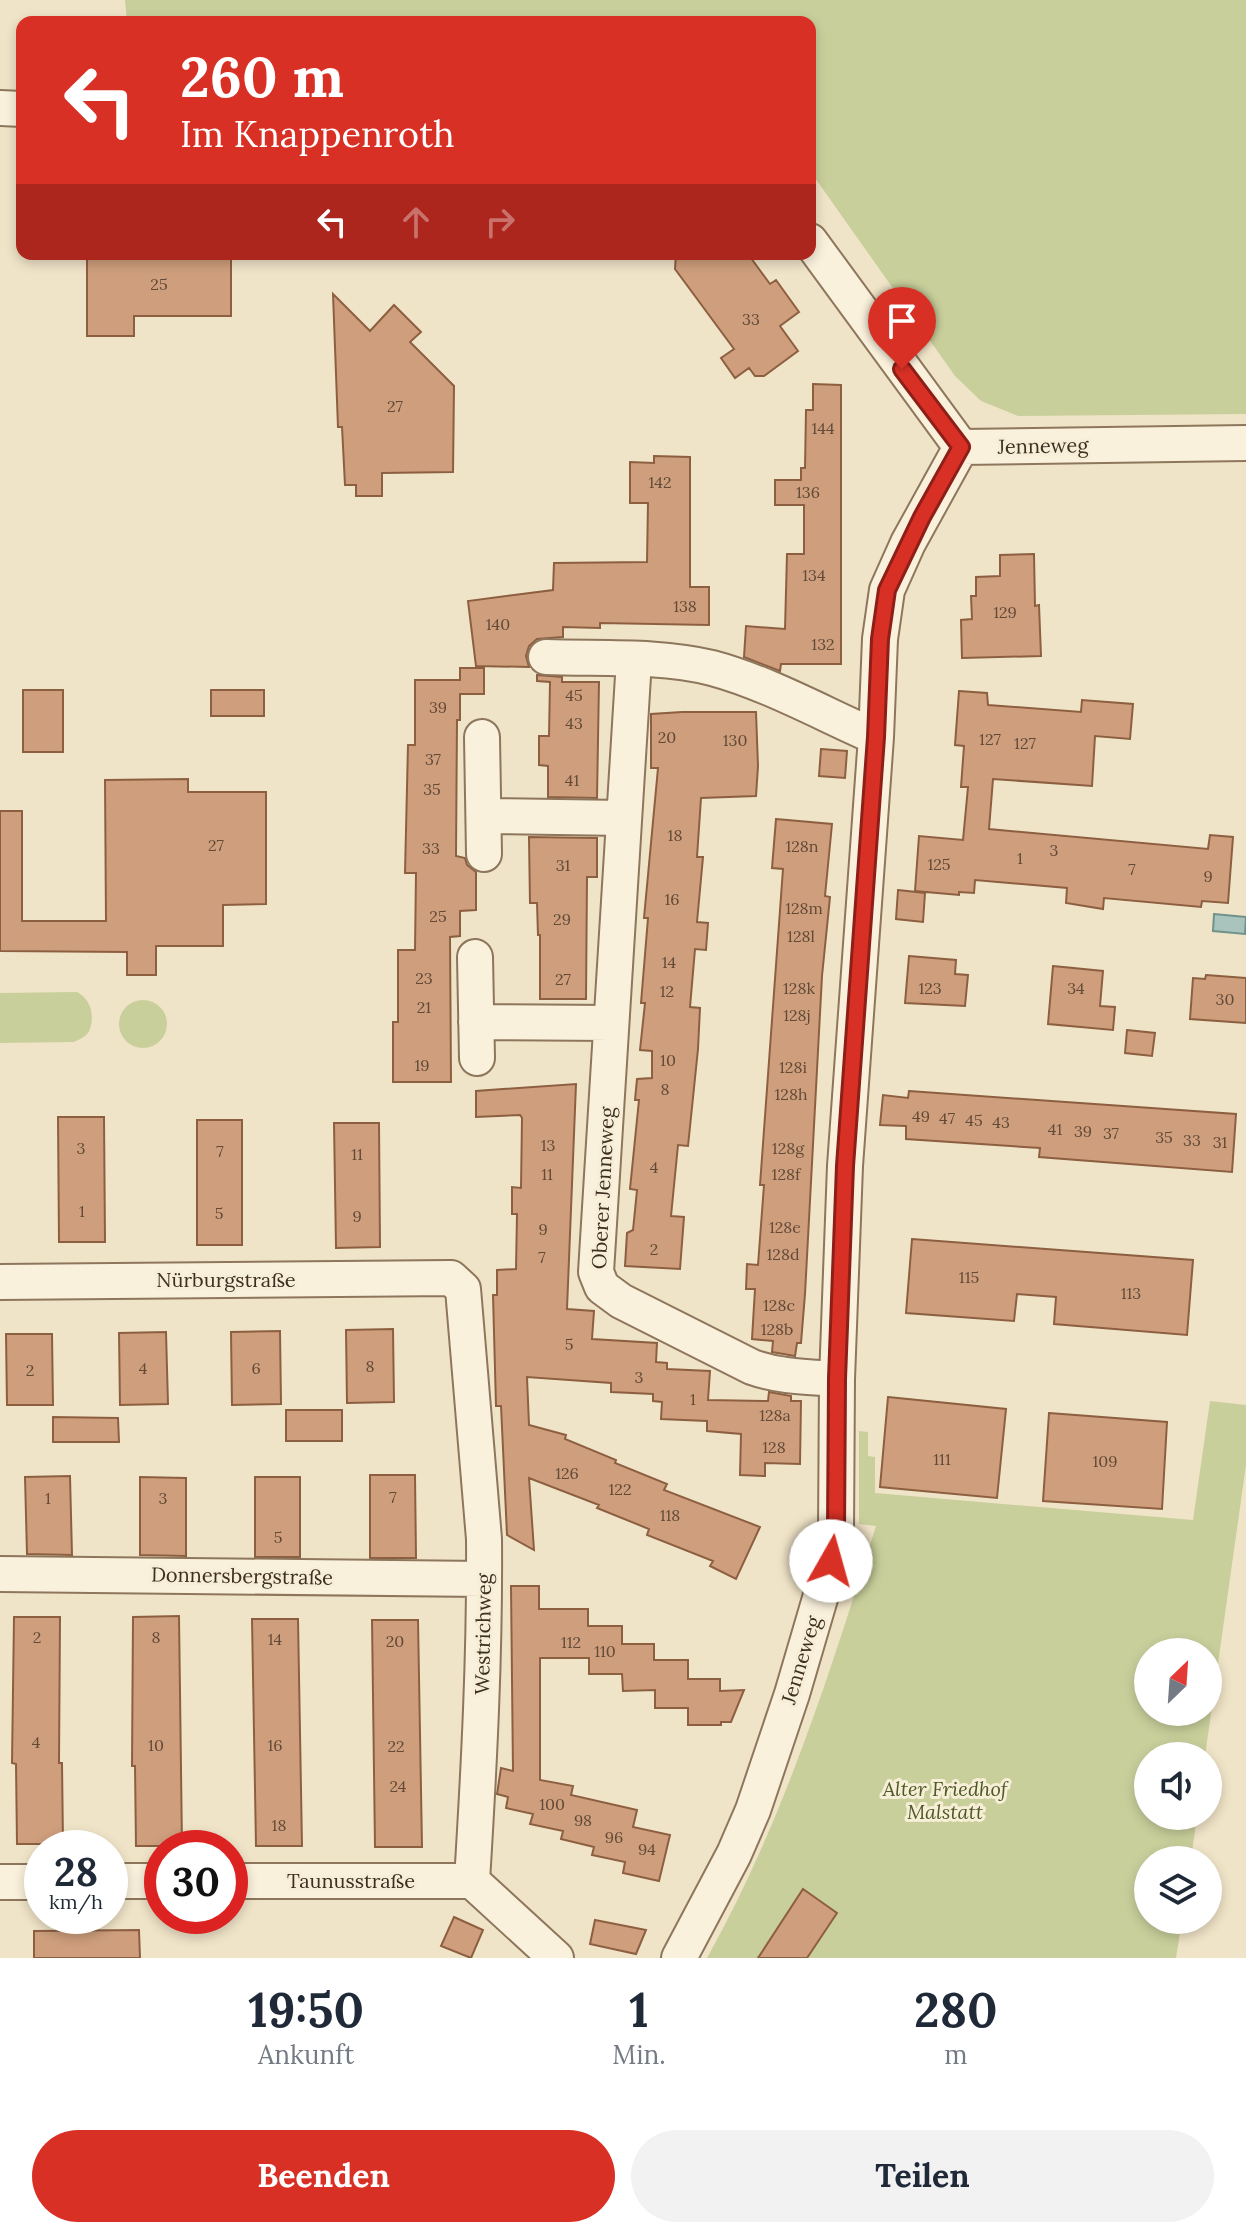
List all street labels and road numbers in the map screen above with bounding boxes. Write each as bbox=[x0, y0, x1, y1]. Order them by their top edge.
street label: Jenneweg bbox=[996, 432, 1089, 459]
street label: Oberer Jenneweg bbox=[586, 1105, 619, 1270]
street label: Nürburgstraße bbox=[156, 1267, 296, 1292]
street label: Donnersbergstraße bbox=[151, 1561, 333, 1590]
street label: Westrichweg bbox=[469, 1572, 496, 1695]
street label: Jenneweg bbox=[775, 1612, 826, 1708]
street label: Taunusstraße bbox=[287, 1868, 415, 1893]

